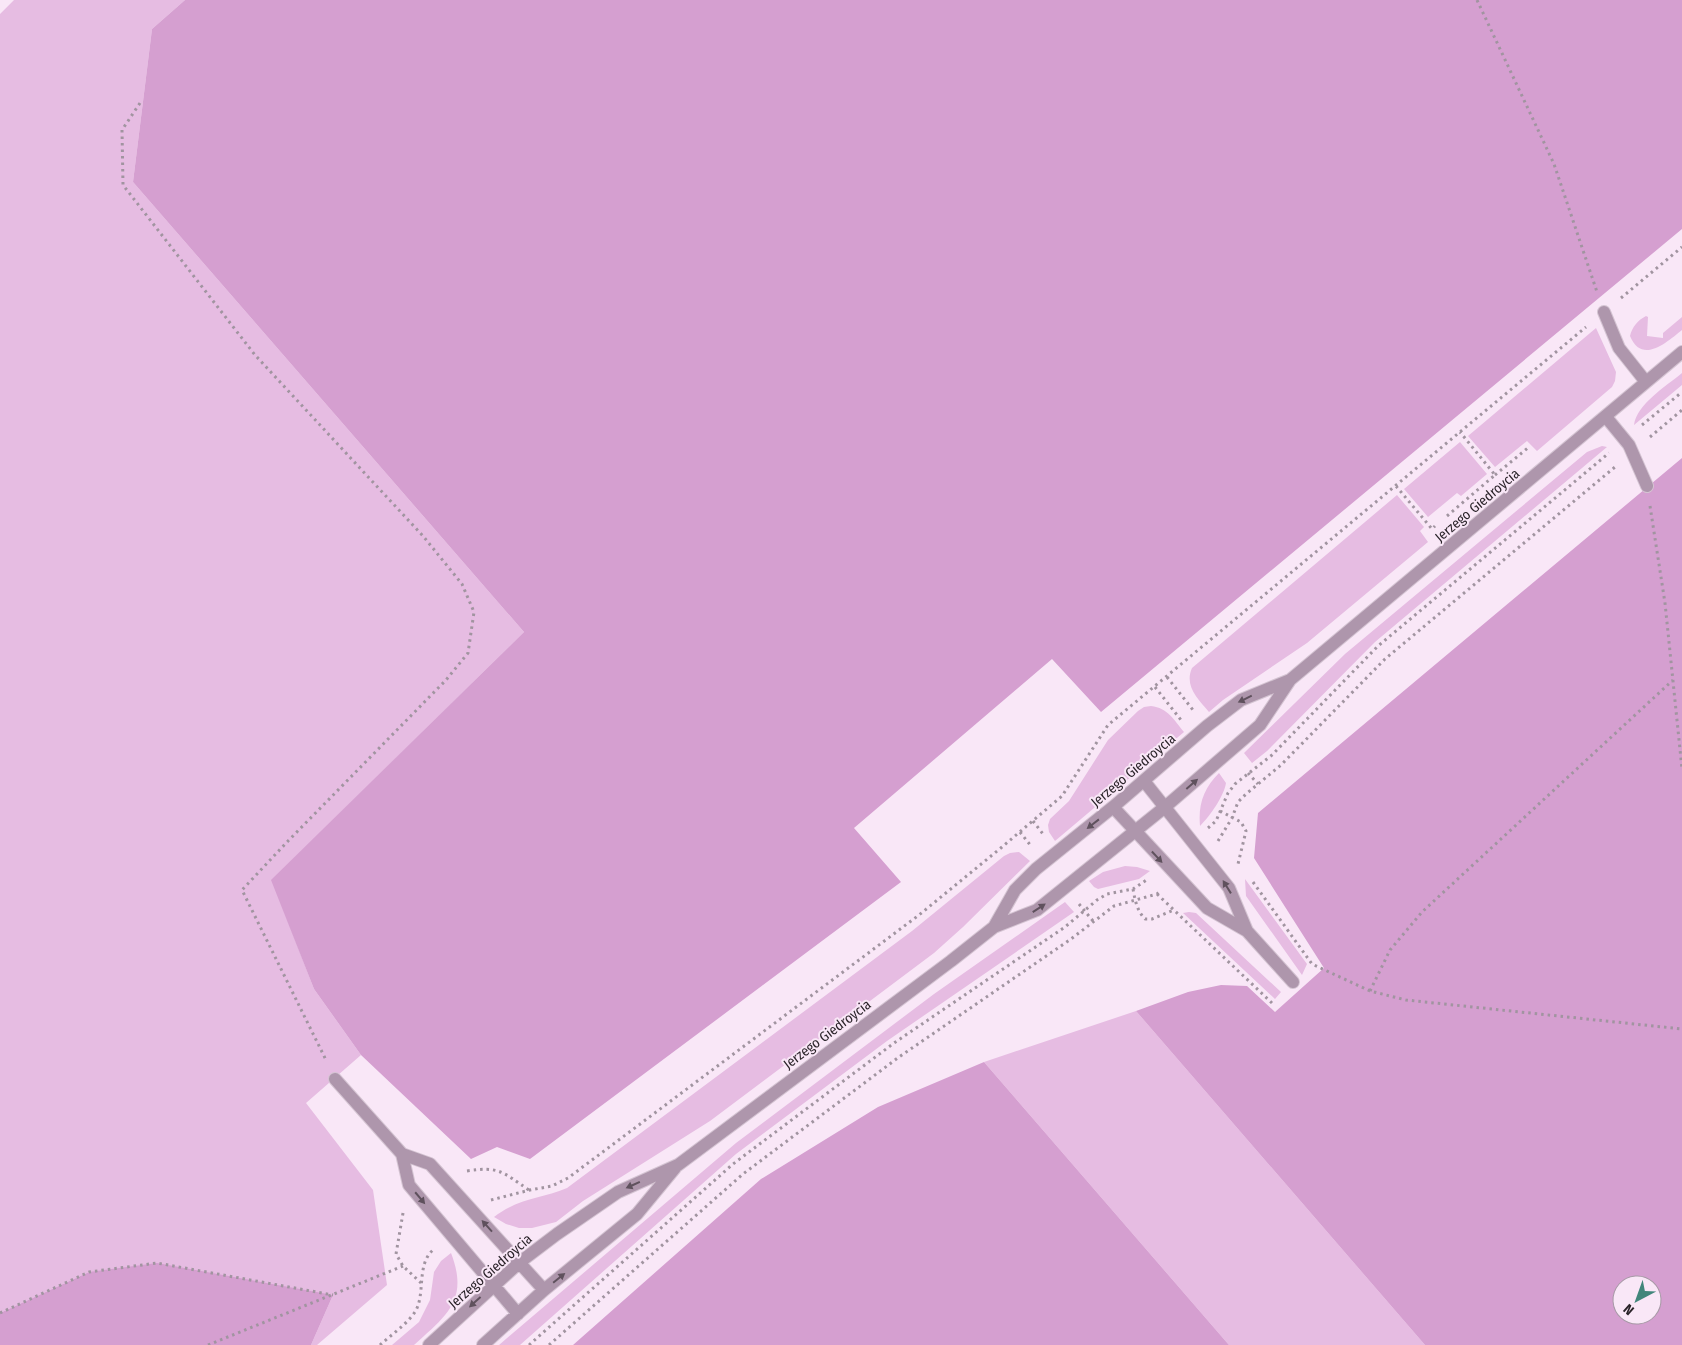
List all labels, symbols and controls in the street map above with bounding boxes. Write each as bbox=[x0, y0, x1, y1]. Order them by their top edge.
street label: Jerzego Giedroycia bbox=[1432, 465, 1523, 546]
one-way arrow bbox=[1238, 695, 1252, 703]
street label: Jerzego Giedroycia bbox=[1088, 730, 1179, 811]
one-way arrow bbox=[1186, 778, 1199, 789]
one-way arrow bbox=[1086, 818, 1099, 829]
one-way arrow bbox=[1151, 850, 1163, 862]
one-way arrow bbox=[1222, 881, 1231, 894]
one-way arrow bbox=[1032, 903, 1045, 912]
street label: Jerzego Giedroycia bbox=[780, 996, 875, 1073]
one-way arrow bbox=[626, 1181, 640, 1189]
one-way arrow bbox=[414, 1191, 425, 1204]
one-way arrow bbox=[481, 1221, 493, 1233]
street label: Jerzego Giedroycia bbox=[445, 1230, 536, 1312]
one-way arrow bbox=[552, 1273, 565, 1284]
north arrow bbox=[1612, 1275, 1662, 1325]
one-way arrow bbox=[470, 1296, 482, 1308]
text: N bbox=[1620, 1300, 1638, 1319]

